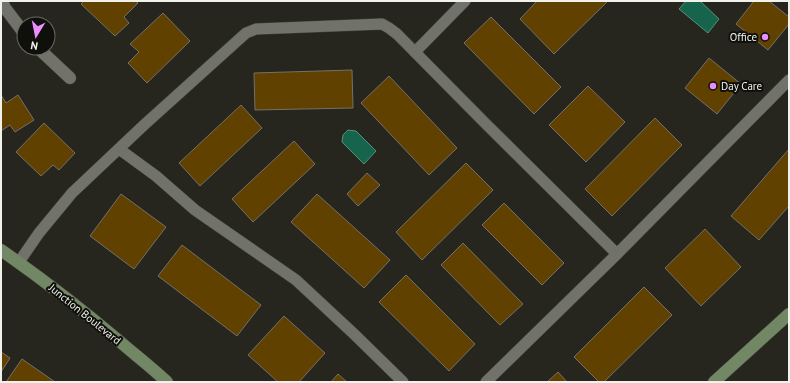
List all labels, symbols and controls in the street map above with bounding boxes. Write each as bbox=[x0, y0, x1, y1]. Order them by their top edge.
north arrow bbox=[16, 16, 56, 56]
place label: Office bbox=[730, 30, 757, 44]
marker: Office bbox=[760, 32, 770, 42]
text: N bbox=[29, 38, 39, 53]
place label: Day Care bbox=[721, 79, 763, 93]
marker: Day Care bbox=[708, 81, 718, 91]
street label: Junction Boulevard bbox=[45, 280, 124, 347]

